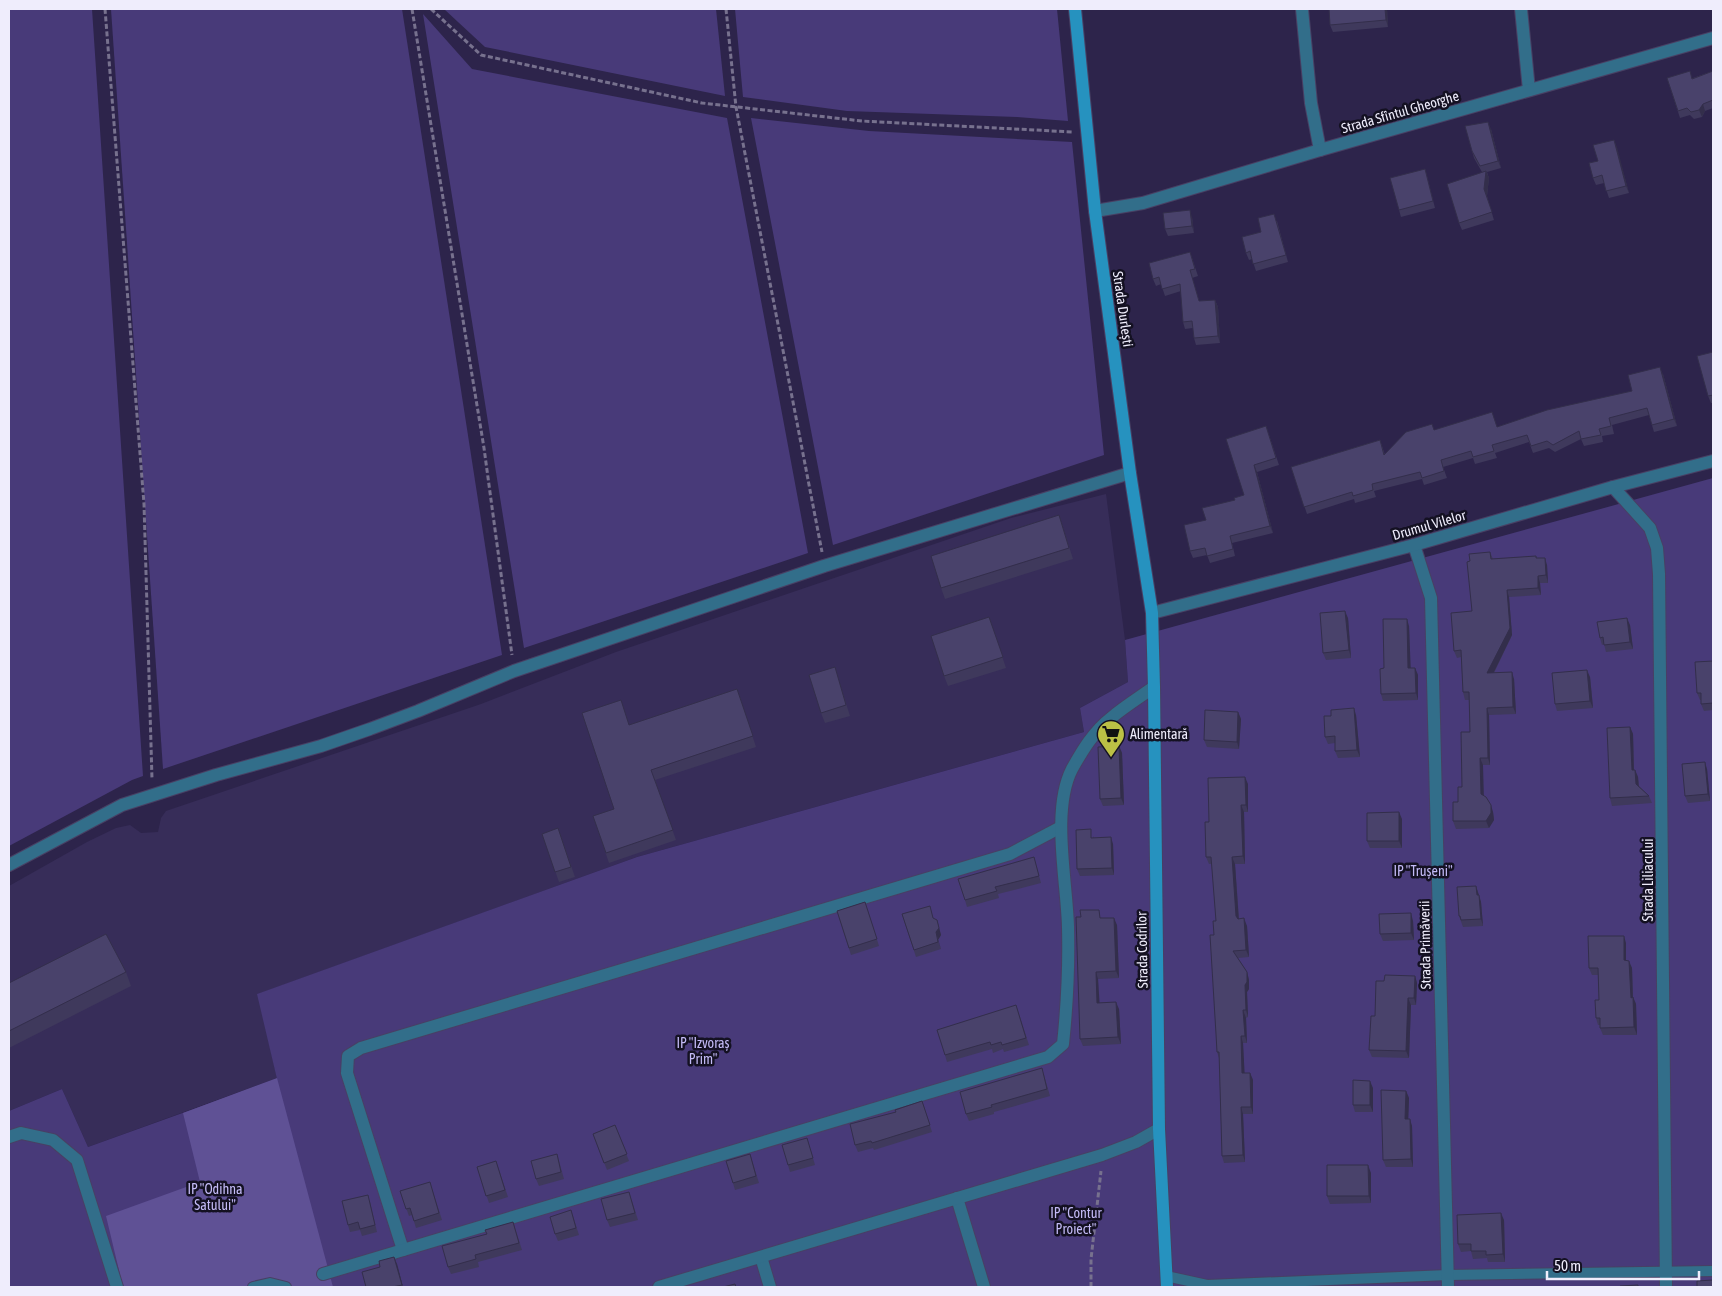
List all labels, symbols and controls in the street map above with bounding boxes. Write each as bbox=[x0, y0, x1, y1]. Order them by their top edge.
street label: Strada Sfîntul Gheorghe bbox=[1339, 88, 1461, 136]
street label: Strada Durlești bbox=[1110, 270, 1136, 348]
street label: Drumul Vilelor bbox=[1391, 507, 1468, 543]
supermarket icon: Alimentară bbox=[1096, 719, 1126, 758]
place label: Alimentară bbox=[1130, 726, 1188, 742]
street label: Strada Liliacului bbox=[1640, 838, 1656, 922]
park label: IP "Trușeni" bbox=[1394, 863, 1453, 879]
street label: Strada Primăverii bbox=[1416, 901, 1434, 989]
street label: Strada Codrilor bbox=[1133, 911, 1151, 988]
park label: IP "Izvoraș Prim" bbox=[676, 1035, 730, 1067]
park label: IP "Odihna Satului" bbox=[187, 1181, 243, 1213]
park label: IP "Contur Proiect" bbox=[1050, 1205, 1103, 1237]
scale bar bbox=[1547, 1248, 1700, 1280]
text: 50 m bbox=[1554, 1257, 1581, 1274]

